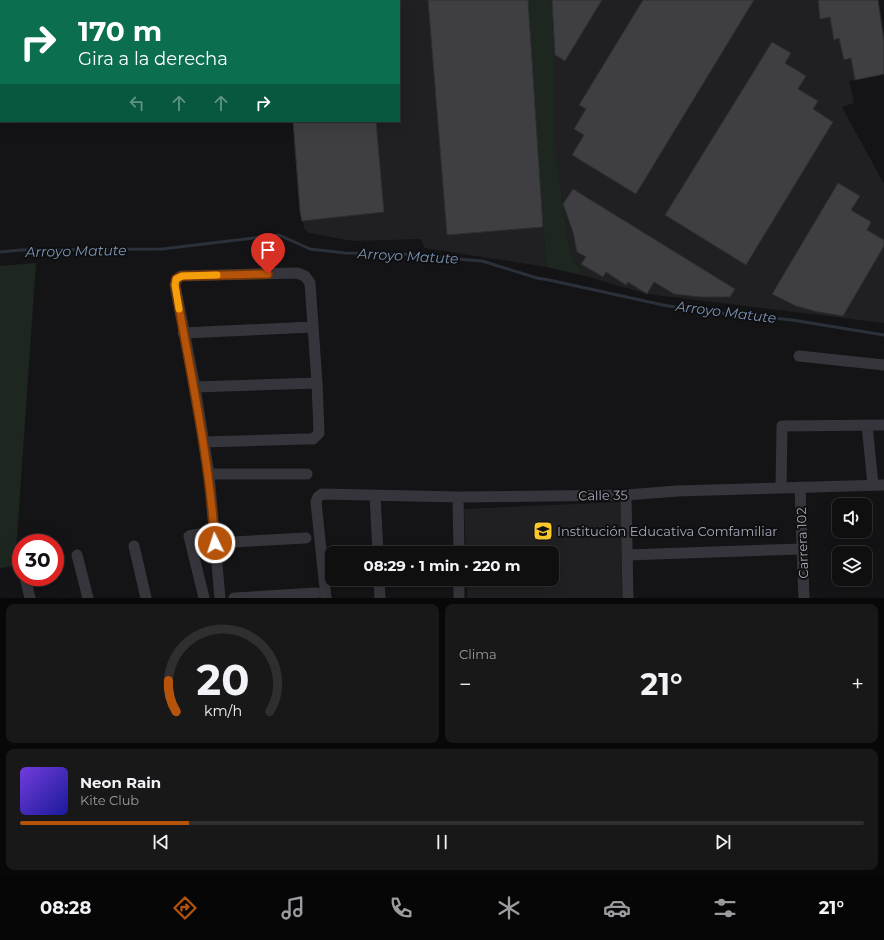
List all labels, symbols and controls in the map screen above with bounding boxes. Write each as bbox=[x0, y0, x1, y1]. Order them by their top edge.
text: 170 m bbox=[78, 14, 162, 48]
icon: right bbox=[12, 16, 64, 68]
text: Gira a la derecha bbox=[78, 48, 228, 70]
icon: left bbox=[126, 92, 148, 114]
icon: ahead bbox=[168, 92, 190, 114]
icon: ahead bbox=[210, 92, 232, 114]
icon: right bbox=[252, 92, 274, 114]
pin bbox=[251, 233, 285, 274]
icon: arrive bbox=[257, 239, 279, 261]
water label: Arroyo Matute bbox=[24, 241, 127, 261]
water label: Arroyo Matute bbox=[356, 244, 459, 268]
water label: Arroyo Matute bbox=[674, 297, 777, 327]
street label: Calle 35 bbox=[578, 487, 628, 503]
map controls bbox=[832, 498, 872, 586]
button: sound bbox=[832, 498, 872, 538]
street label: Carrera 102 bbox=[793, 507, 811, 579]
school or university icon: Institución Educativa Comfamiliar bbox=[532, 520, 554, 542]
position arrow bbox=[194, 522, 236, 564]
place label: Institución Educativa Comfamiliar bbox=[557, 523, 778, 539]
speed limit sign: 30 bbox=[12, 534, 64, 586]
button: layers bbox=[832, 546, 872, 586]
text: 08:29 · 1 min · 220 m bbox=[363, 556, 521, 575]
text: Clima bbox=[459, 646, 497, 662]
text: 20 bbox=[196, 654, 249, 704]
text: 21° bbox=[641, 666, 683, 703]
text: − bbox=[459, 671, 472, 698]
text: + bbox=[851, 671, 864, 698]
text: km/h bbox=[203, 701, 242, 719]
text: Neon Rain bbox=[80, 773, 161, 792]
text: Kite Club bbox=[80, 792, 139, 808]
icon: previous bbox=[150, 831, 172, 853]
icon: pause bbox=[431, 831, 453, 853]
icon: next bbox=[712, 831, 734, 853]
icon: directions bbox=[171, 894, 199, 922]
icon: music bbox=[279, 894, 307, 922]
icon: phone bbox=[387, 894, 415, 922]
icon: climate bbox=[495, 894, 523, 922]
icon: car bbox=[603, 894, 631, 922]
icon: filters bbox=[711, 894, 739, 922]
text: 08:28 bbox=[40, 897, 91, 919]
text: 21° bbox=[819, 897, 844, 919]

